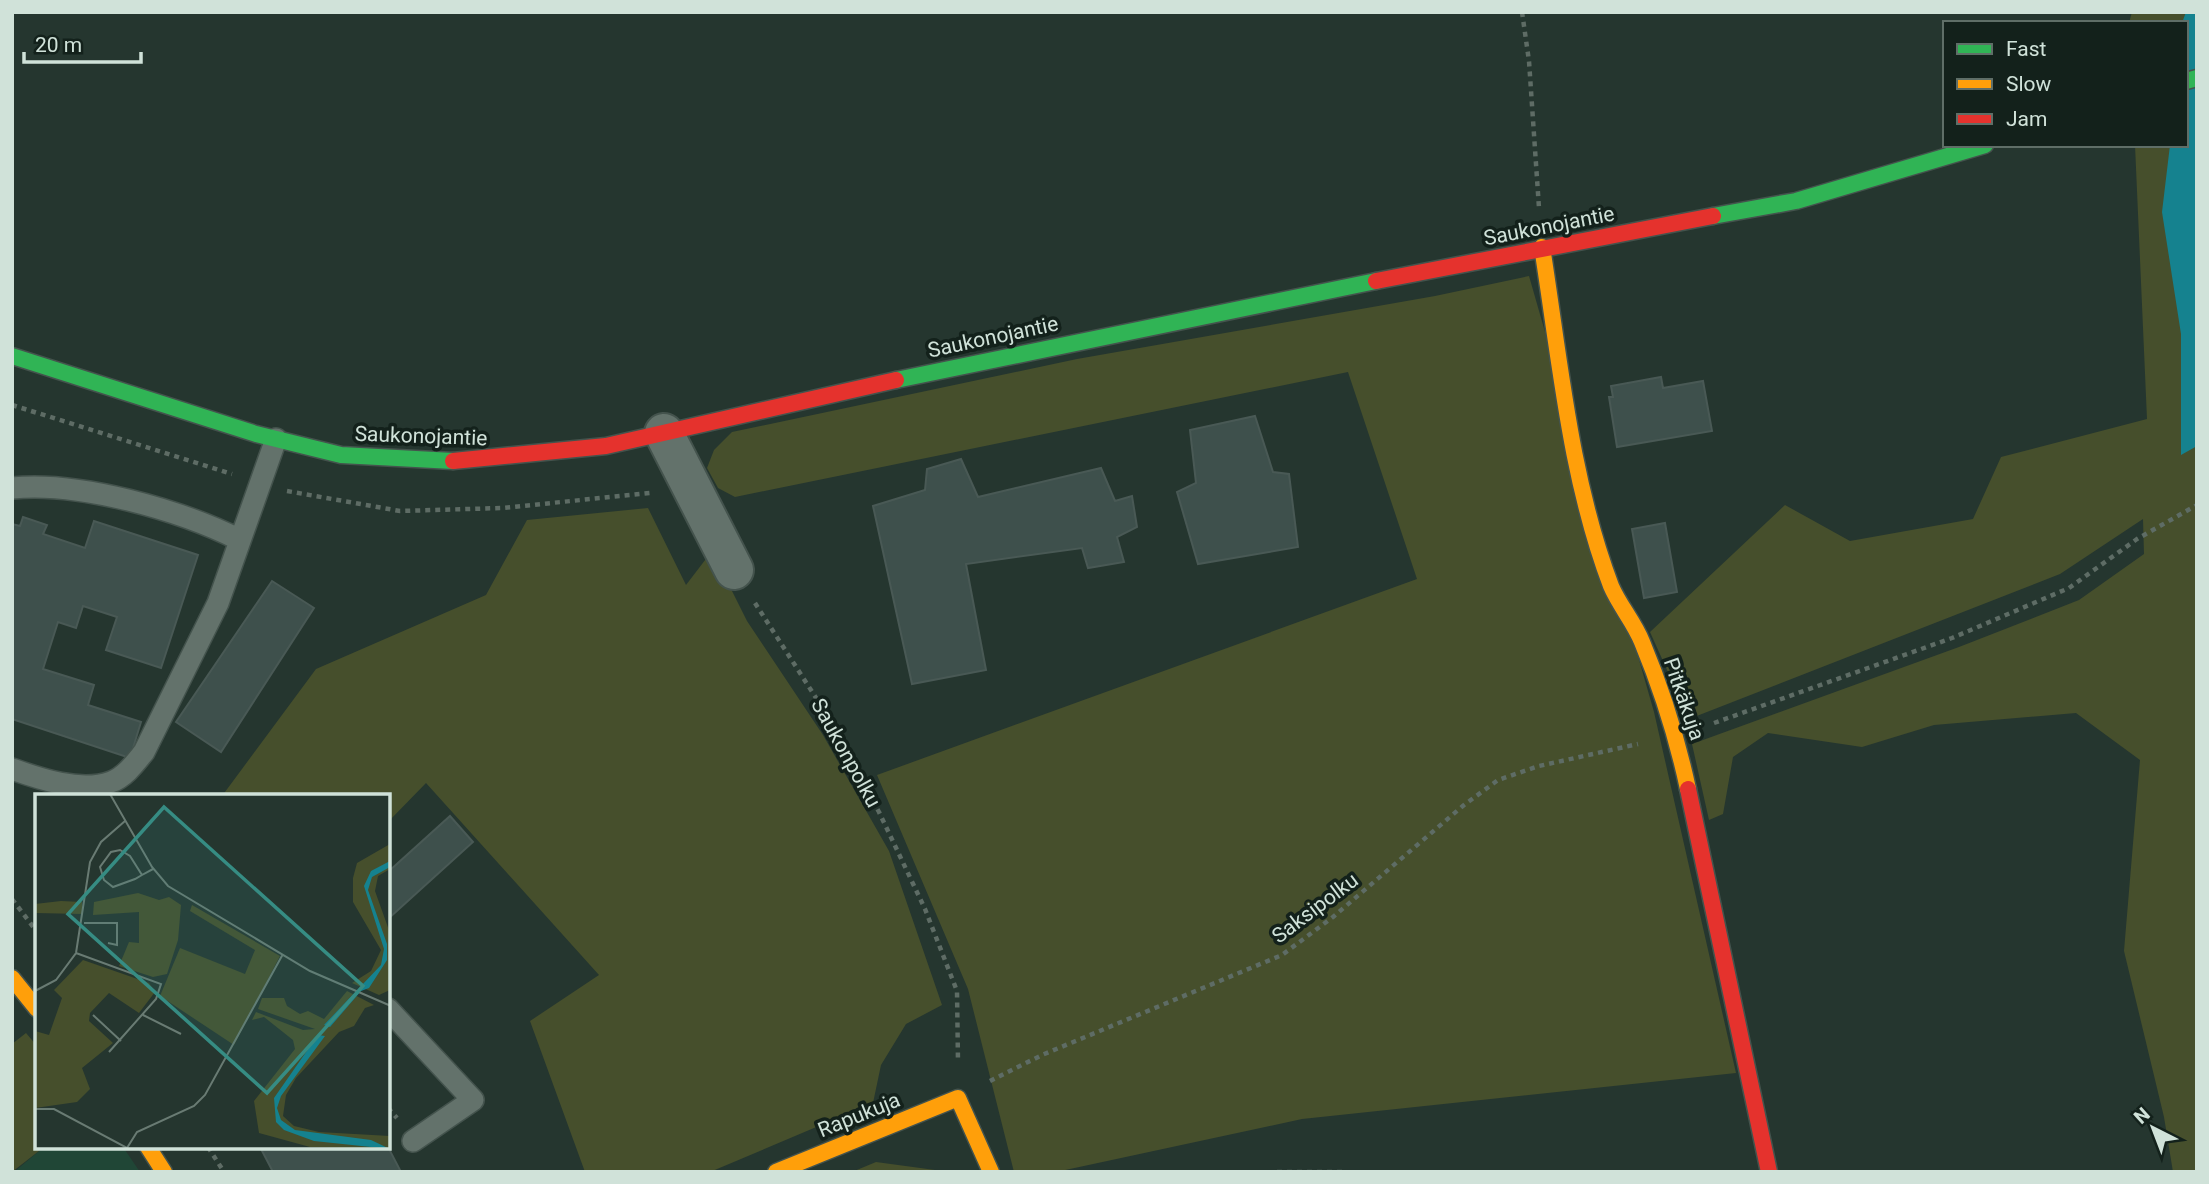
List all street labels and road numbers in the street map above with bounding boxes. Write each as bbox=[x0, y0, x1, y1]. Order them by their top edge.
street label: Saukonojantie bbox=[1482, 202, 1616, 250]
street label: Saukonojantie bbox=[926, 311, 1060, 363]
street label: Saukonojantie bbox=[354, 422, 488, 450]
street label: Pitkäkuja bbox=[1659, 654, 1709, 744]
street label: Saukonpolku bbox=[806, 694, 886, 812]
street label: Saksipolku bbox=[1267, 868, 1363, 948]
street label: Rapukuja bbox=[814, 1088, 904, 1142]

